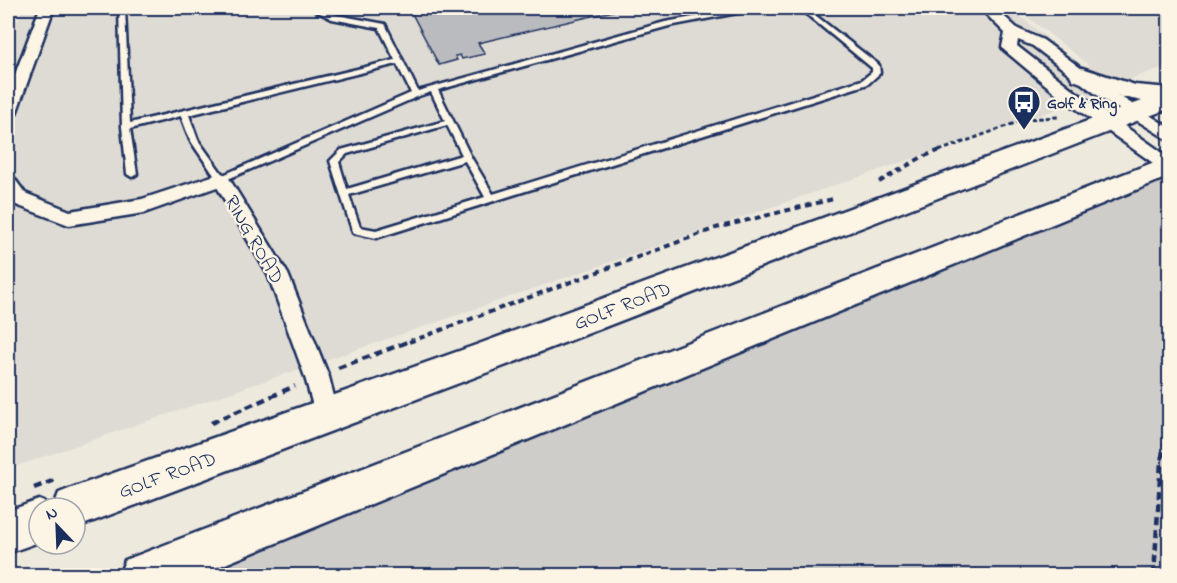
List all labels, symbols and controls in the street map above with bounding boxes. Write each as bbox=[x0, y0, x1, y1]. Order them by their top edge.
bus stop icon: Golf & Ring bbox=[1006, 84, 1042, 131]
place label: Golf & Ring bbox=[1047, 92, 1117, 117]
street label: RING ROAD bbox=[216, 190, 290, 290]
street label: GOLF ROAD bbox=[570, 276, 676, 339]
street label: GOLF ROAD bbox=[115, 445, 221, 507]
north arrow bbox=[27, 496, 87, 556]
text: N bbox=[42, 501, 62, 527]

